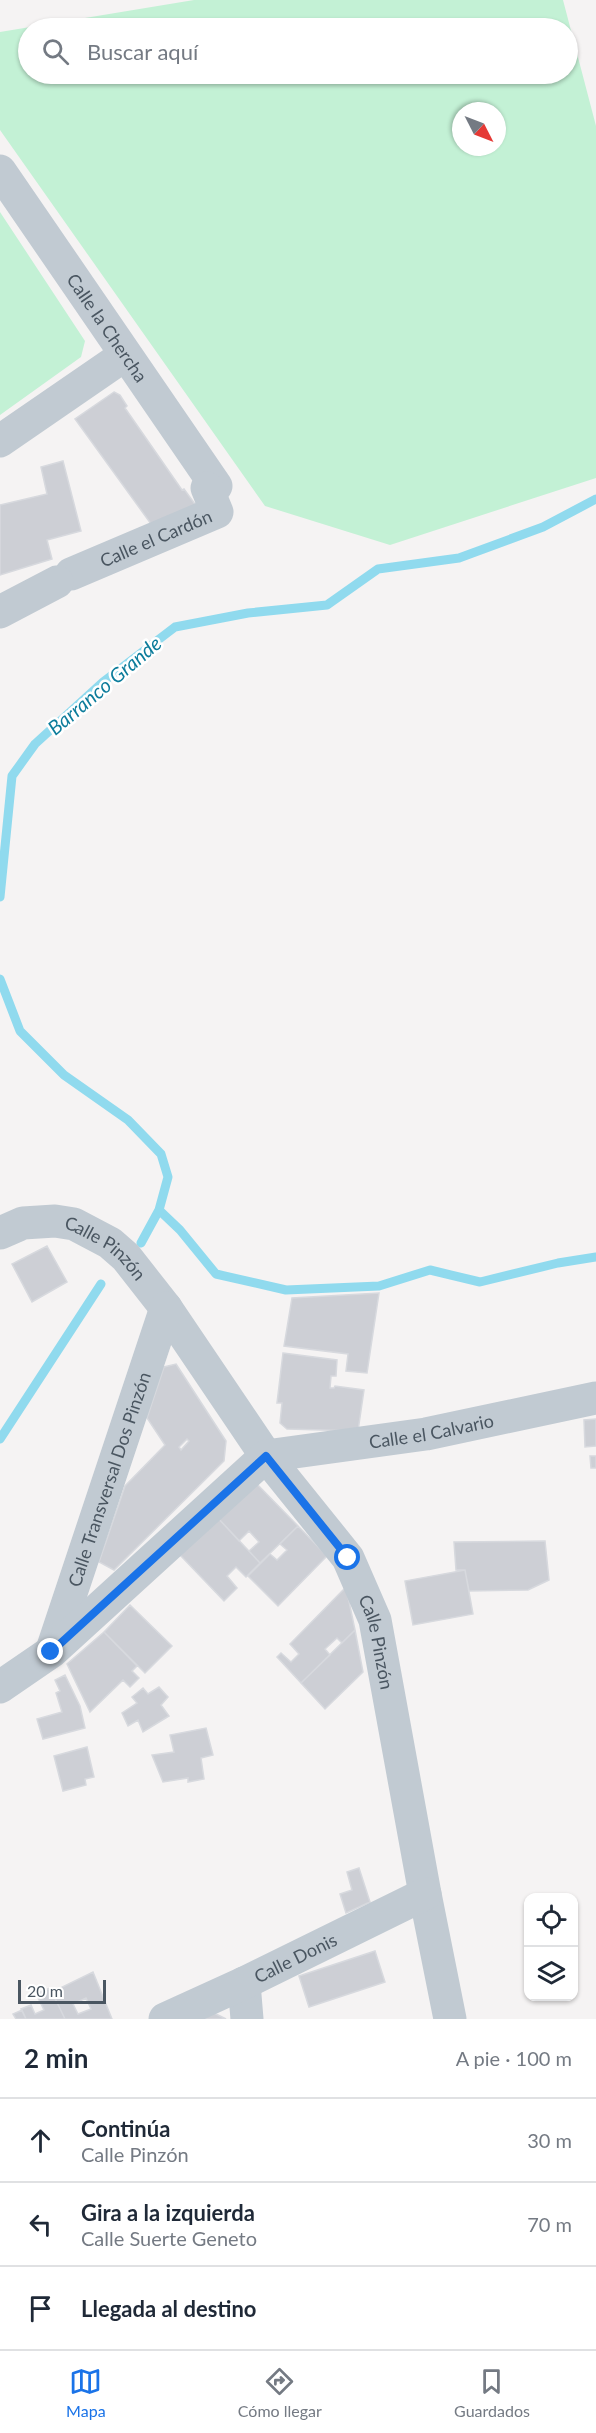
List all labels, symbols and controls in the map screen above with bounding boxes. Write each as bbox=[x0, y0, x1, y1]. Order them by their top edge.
search box bbox=[18, 18, 578, 84]
icon: search bbox=[39, 35, 72, 68]
text: Buscar aquí bbox=[87, 38, 198, 65]
north arrow bbox=[452, 102, 506, 156]
street label: Calle la Chercha bbox=[63, 269, 152, 386]
street label: Calle el Cardón bbox=[96, 505, 215, 572]
water label: Barranco Grande bbox=[42, 631, 166, 739]
street label: Calle Pinzón bbox=[64, 1212, 151, 1284]
street label: Calle Transversal Dos Pinzón bbox=[63, 1369, 155, 1589]
street label: Calle el Calvario bbox=[368, 1409, 496, 1453]
route start bbox=[334, 1544, 360, 1570]
street label: Calle Pinzón bbox=[354, 1591, 398, 1691]
route end bbox=[37, 1638, 63, 1664]
map controls bbox=[524, 1893, 578, 2001]
button: locate bbox=[524, 1893, 578, 1947]
street label: Calle Donis bbox=[250, 1928, 341, 1987]
button: layers bbox=[524, 1947, 578, 2001]
scale bar bbox=[18, 1977, 106, 2004]
text: 20 m bbox=[27, 1981, 63, 2000]
text: 2 min bbox=[24, 2042, 88, 2074]
text: A pie · 100 m bbox=[456, 2046, 572, 2070]
text: Continúa bbox=[81, 2115, 170, 2142]
icon: ahead bbox=[24, 2124, 57, 2157]
text: 30 m bbox=[527, 2128, 572, 2152]
text: Calle Pinzón bbox=[81, 2142, 189, 2166]
text: Gira a la izquierda bbox=[81, 2199, 255, 2226]
icon: left bbox=[24, 2208, 57, 2241]
text: 70 m bbox=[527, 2212, 572, 2236]
text: Calle Suerte Geneto bbox=[81, 2226, 257, 2250]
icon: arrive bbox=[24, 2292, 57, 2325]
text: Llegada al destino bbox=[81, 2295, 257, 2322]
tab: Mapa bbox=[66, 2365, 106, 2420]
tab: Cómo llegar bbox=[238, 2365, 322, 2420]
tab: Guardados bbox=[454, 2365, 530, 2420]

